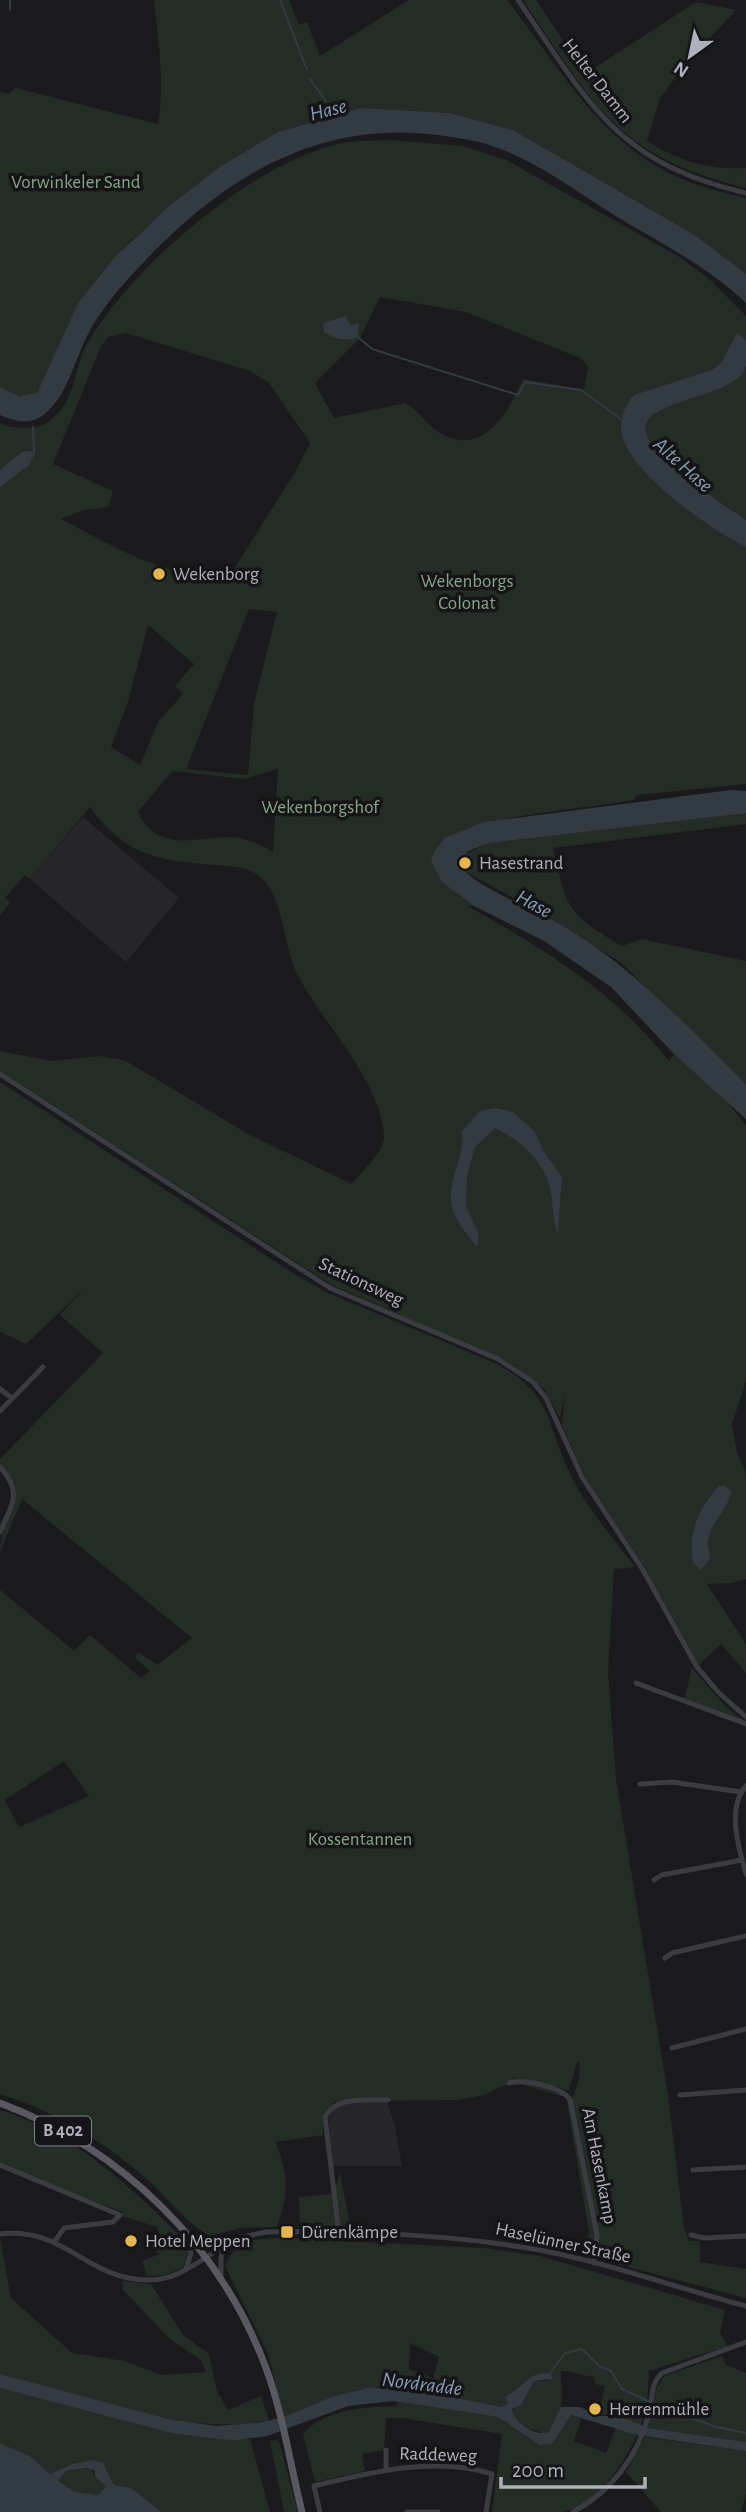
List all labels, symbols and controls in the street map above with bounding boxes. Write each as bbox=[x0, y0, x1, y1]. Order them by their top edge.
north arrow bbox=[655, 21, 725, 91]
street label: Helter Damm bbox=[558, 35, 636, 127]
text: N bbox=[671, 57, 692, 81]
water label: Hase bbox=[307, 95, 349, 125]
park label: Vorwinkeler Sand bbox=[11, 173, 141, 192]
water label: Alte Hase bbox=[649, 433, 717, 497]
place label: Wekenborg bbox=[173, 565, 260, 584]
marker: Wekenborg bbox=[151, 566, 167, 582]
park label: Wekenborgs Colonat bbox=[420, 572, 514, 613]
park label: Wekenborgshof bbox=[261, 798, 380, 817]
place label: Hasestrand bbox=[479, 854, 564, 873]
marker: Hasestrand bbox=[457, 855, 473, 871]
water label: Hase bbox=[513, 886, 555, 922]
street label: Stationsweg bbox=[316, 1254, 407, 1310]
park label: Kossentannen bbox=[308, 1830, 412, 1849]
street label: Am Hasenkamp bbox=[578, 2106, 620, 2226]
road number: B 402 bbox=[35, 2116, 91, 2146]
street label: Haselünner Straße bbox=[494, 2219, 632, 2267]
place label: Dürenkämpe bbox=[301, 2223, 398, 2242]
marker: Dürenkämpe bbox=[279, 2224, 295, 2240]
place label: Hotel Meppen bbox=[145, 2232, 251, 2251]
marker: Hotel Meppen bbox=[123, 2233, 139, 2249]
water label: Nordradde bbox=[381, 2369, 463, 2399]
place label: Herrenmühle bbox=[609, 2400, 709, 2419]
marker: Herrenmühle bbox=[587, 2401, 603, 2417]
street label: Raddeweg bbox=[399, 2444, 478, 2466]
scale bar bbox=[501, 2446, 644, 2490]
text: 200 m bbox=[512, 2460, 564, 2481]

